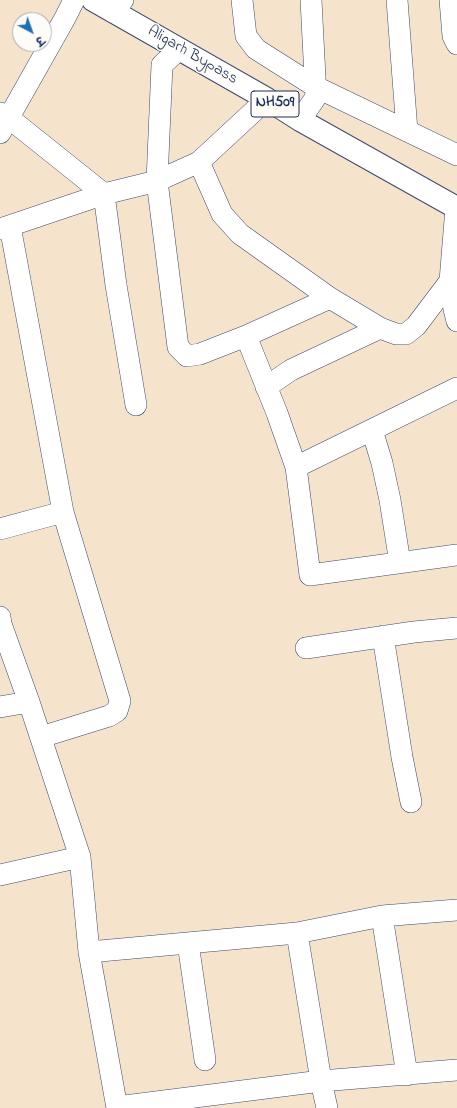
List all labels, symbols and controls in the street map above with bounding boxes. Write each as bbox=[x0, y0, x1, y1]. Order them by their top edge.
north arrow bbox=[12, 12, 52, 52]
street label: Aligarh Bypass bbox=[143, 22, 241, 90]
text: उ bbox=[31, 32, 47, 49]
road number: NH509 bbox=[251, 91, 299, 117]

